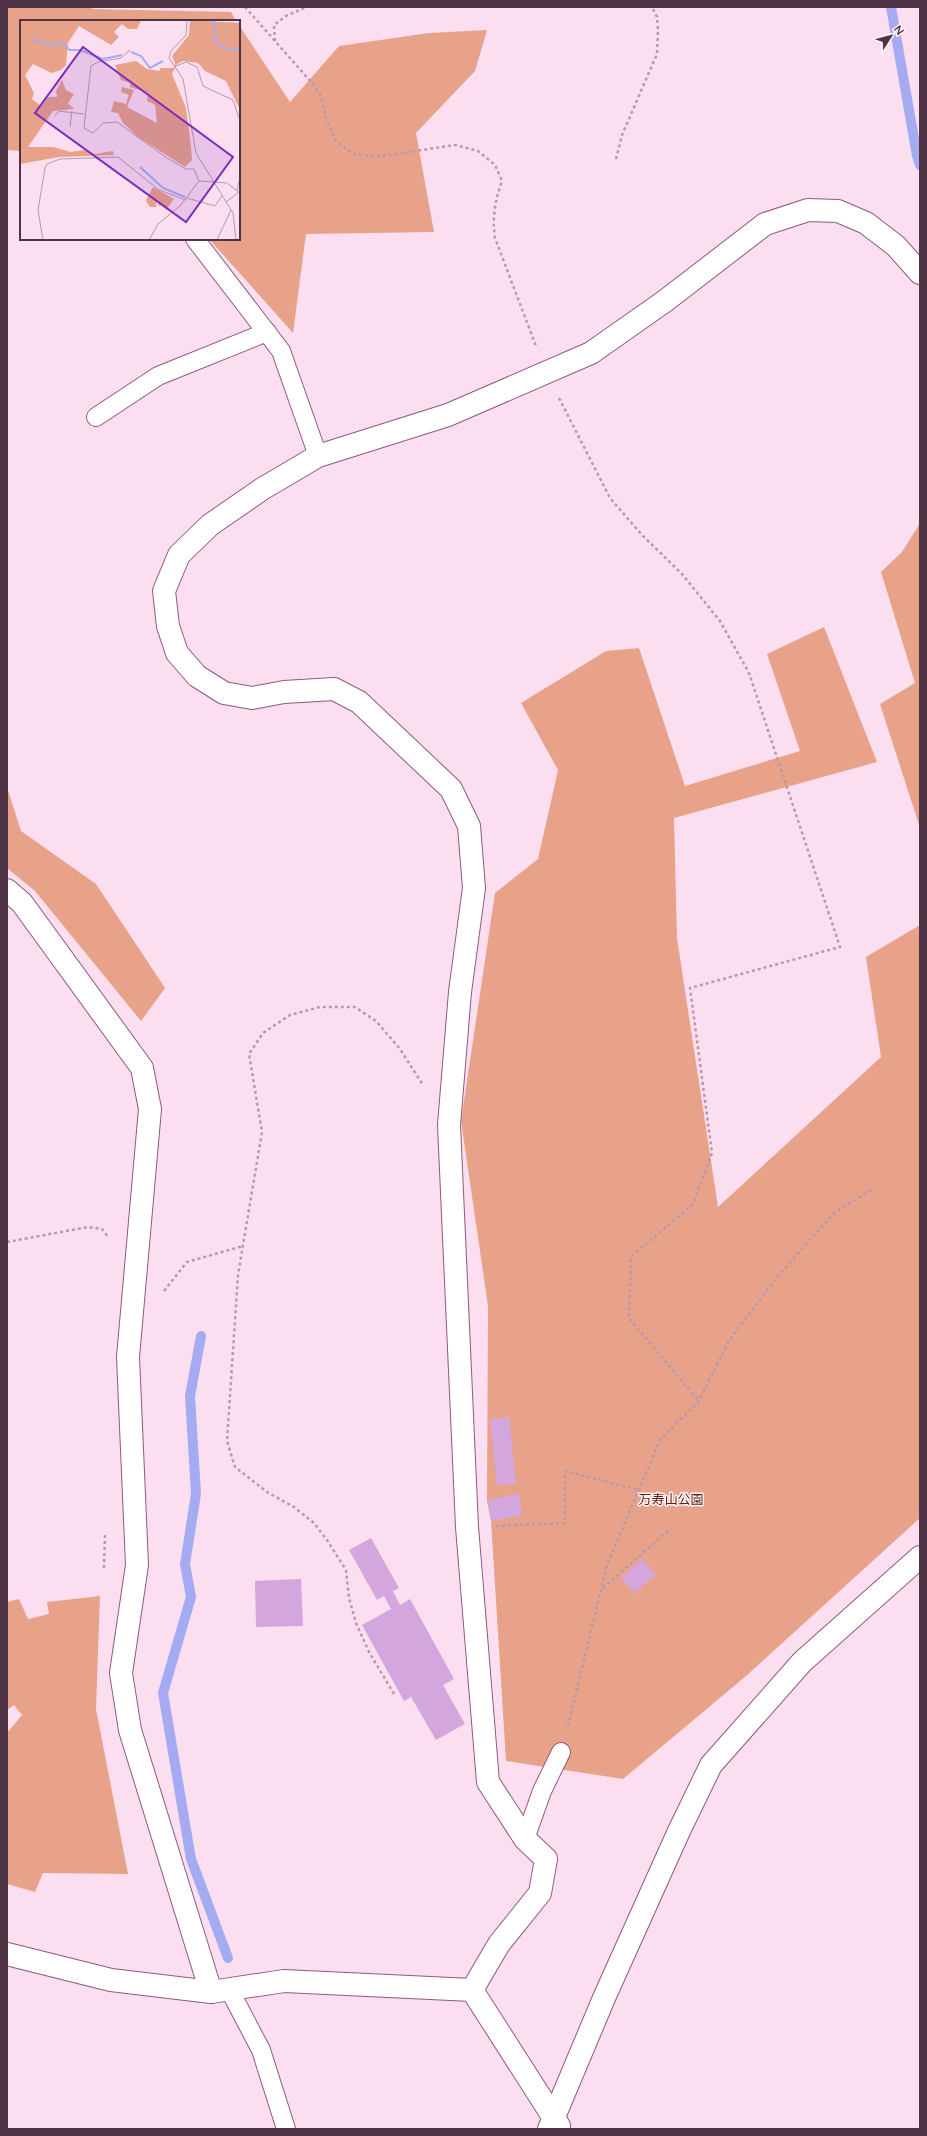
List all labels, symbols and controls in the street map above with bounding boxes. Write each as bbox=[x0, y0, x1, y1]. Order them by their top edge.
north arrow bbox=[871, 16, 911, 56]
inset map bbox=[20, 20, 240, 240]
text: N bbox=[892, 23, 907, 37]
park label: 万寿山公園 bbox=[638, 1491, 704, 1507]

